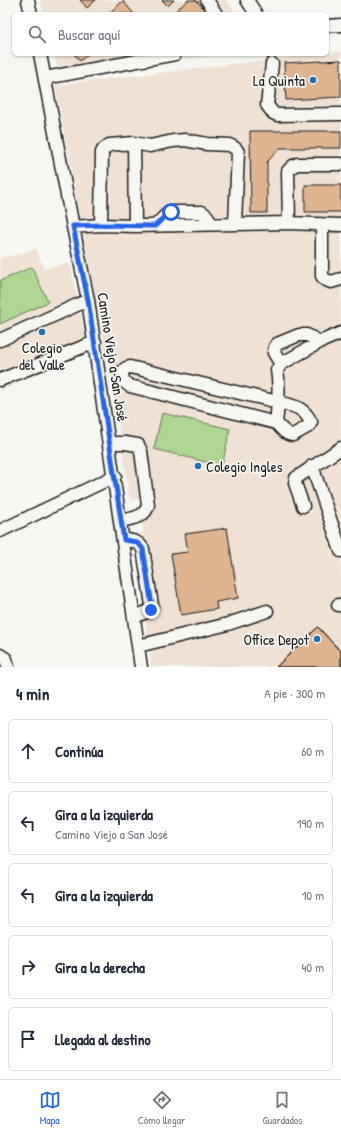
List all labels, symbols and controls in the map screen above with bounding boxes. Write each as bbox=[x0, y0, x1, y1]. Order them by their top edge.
search box bbox=[12, 12, 329, 56]
icon: search bbox=[26, 23, 48, 45]
text: Buscar aquí bbox=[58, 24, 121, 45]
place label: La Quinta bbox=[253, 70, 305, 91]
marker: La Quinta bbox=[308, 75, 318, 85]
route start bbox=[162, 203, 180, 221]
street label: Camino Viejo a San José bbox=[92, 291, 134, 423]
marker: Colegio del Valle bbox=[37, 327, 47, 337]
place label: Colegio del Valle bbox=[19, 337, 65, 375]
place label: Colegio Ingles bbox=[206, 456, 283, 477]
marker: Colegio Ingles bbox=[193, 461, 203, 471]
route end bbox=[142, 601, 160, 619]
place label: Office Depot bbox=[243, 629, 310, 650]
marker: Office Depot bbox=[312, 634, 322, 644]
text: 4 min bbox=[16, 682, 49, 705]
text: A pie · 300 m bbox=[264, 684, 325, 702]
icon: ahead bbox=[17, 740, 39, 762]
text: Continúa bbox=[55, 741, 103, 762]
text: 60 m bbox=[301, 742, 324, 760]
text: Gira a la izquierda bbox=[55, 804, 153, 825]
icon: left bbox=[17, 812, 39, 834]
text: 190 m bbox=[297, 814, 324, 832]
text: Camino Viejo a San José bbox=[55, 825, 168, 843]
icon: left bbox=[17, 884, 39, 906]
text: Gira a la izquierda bbox=[55, 885, 153, 906]
text: 10 m bbox=[302, 886, 324, 904]
icon: right bbox=[17, 956, 39, 978]
text: Gira a la derecha bbox=[55, 957, 145, 978]
text: 40 m bbox=[301, 958, 324, 976]
icon: arrive bbox=[17, 1028, 39, 1050]
text: Llegada al destino bbox=[55, 1029, 151, 1050]
tab: Mapa bbox=[39, 1089, 61, 1127]
tab: Cómo llegar bbox=[138, 1089, 185, 1127]
tab: Guardados bbox=[263, 1089, 302, 1127]

